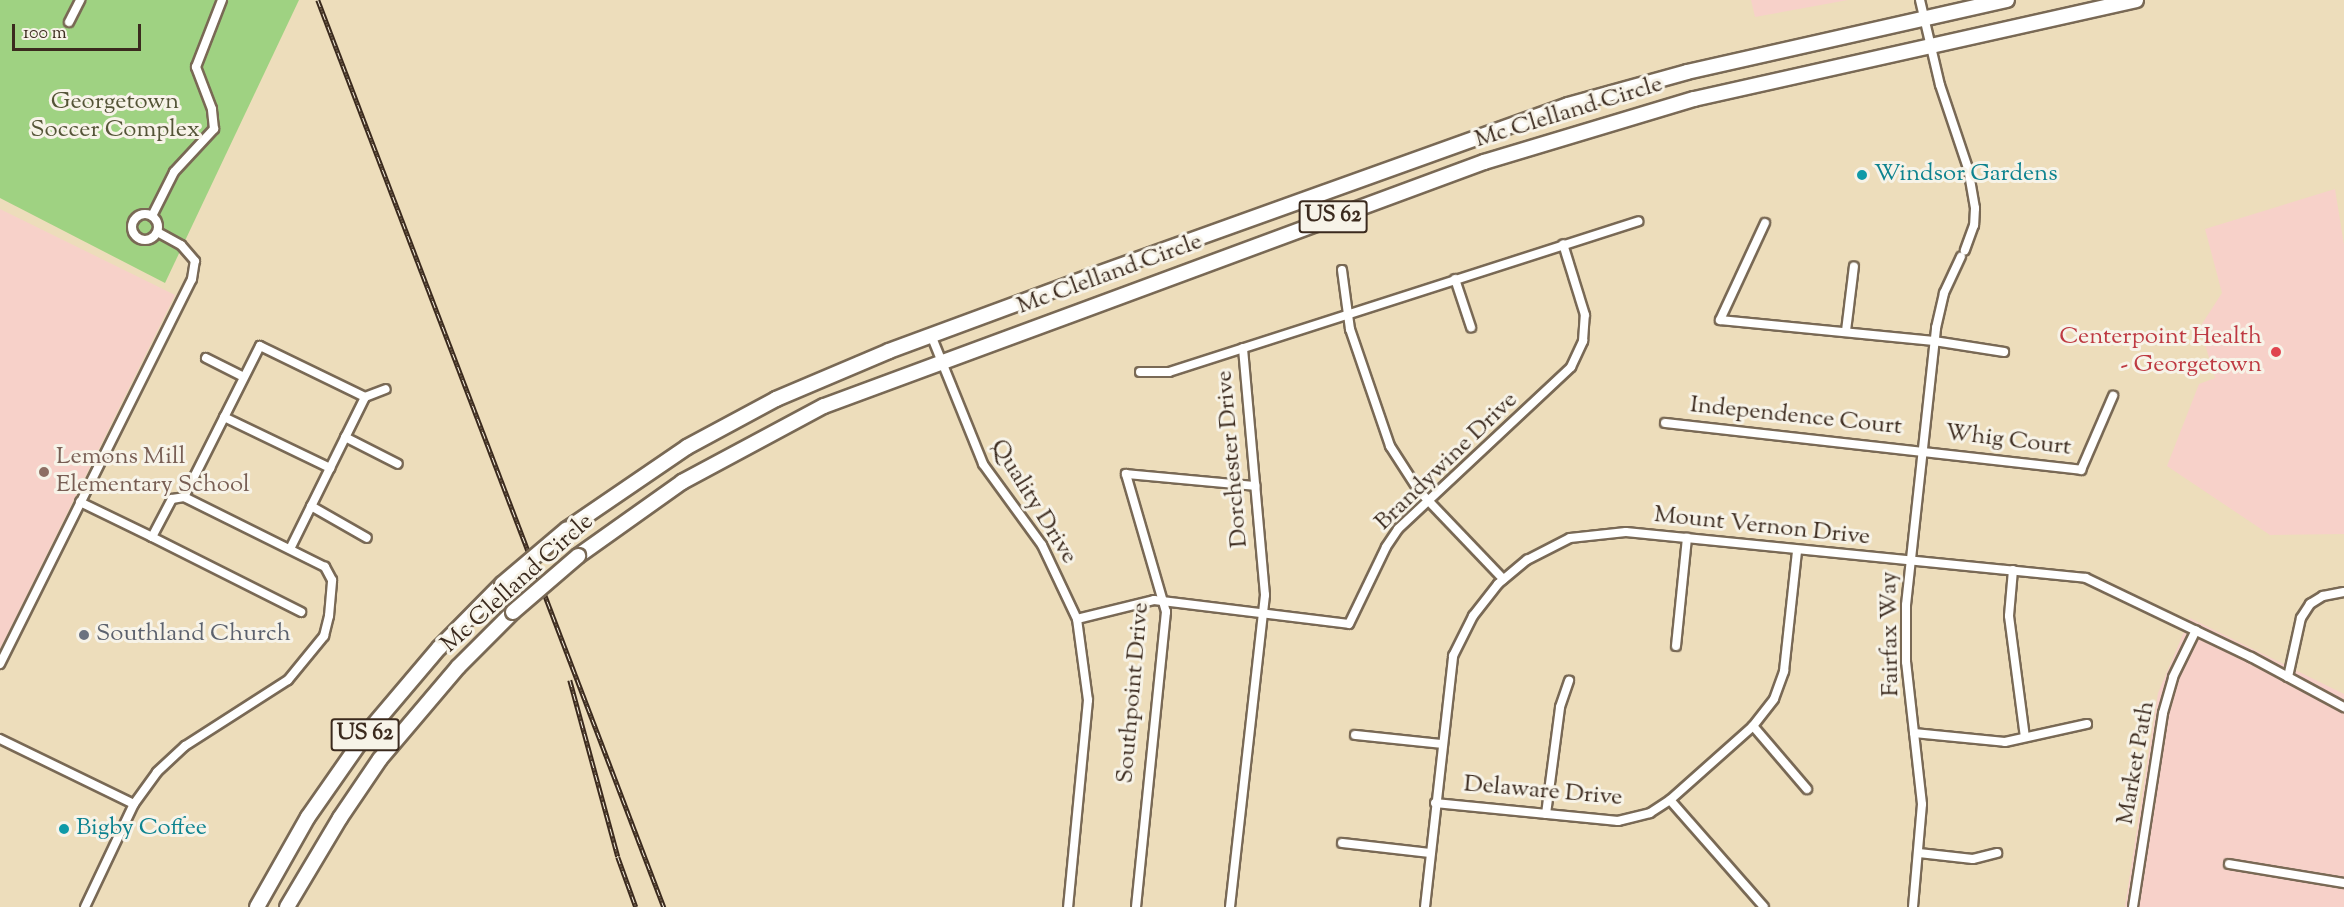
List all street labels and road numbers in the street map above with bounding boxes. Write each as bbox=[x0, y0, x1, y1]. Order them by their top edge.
street label: Mc Clelland Circle bbox=[1472, 71, 1666, 155]
road number: US 62 bbox=[1298, 198, 1368, 236]
street label: Mc Clelland Circle bbox=[1014, 228, 1206, 322]
street label: Dorchester Drive bbox=[1211, 369, 1255, 549]
street label: Brandywine Drive bbox=[1370, 387, 1524, 537]
street label: Independence Court bbox=[1689, 392, 1903, 442]
street label: Whig Court bbox=[1943, 419, 2073, 463]
street label: Quality Drive bbox=[983, 434, 1083, 570]
street label: Mount Vernon Drive bbox=[1652, 501, 1872, 553]
street label: Mc Clelland Circle bbox=[436, 508, 600, 660]
street label: Fairfax Way bbox=[1876, 571, 1906, 697]
street label: Southpoint Drive bbox=[1112, 601, 1156, 785]
street label: Market Path bbox=[2112, 699, 2162, 827]
road number: US 62 bbox=[330, 716, 400, 754]
street label: Delaware Drive bbox=[1462, 771, 1624, 813]

